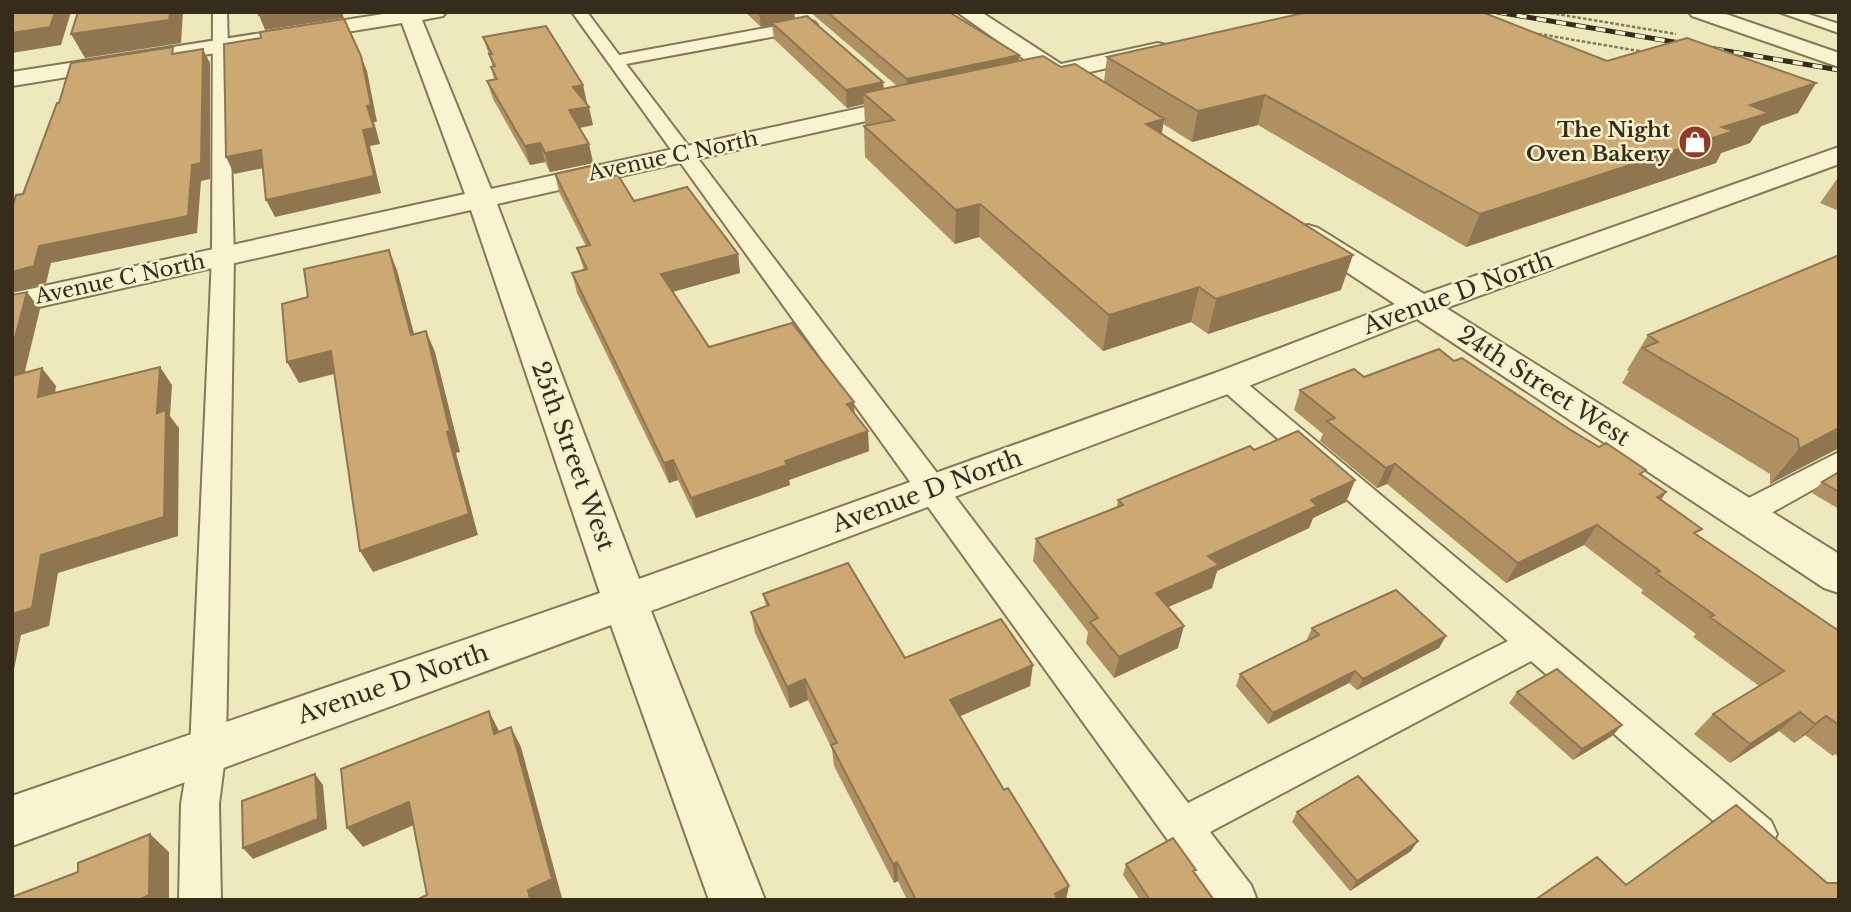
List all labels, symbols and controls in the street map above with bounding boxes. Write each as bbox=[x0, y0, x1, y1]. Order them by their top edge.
place label: The Night Oven Bakery bbox=[1526, 117, 1670, 167]
shop icon: The Night Oven Bakery bbox=[1676, 123, 1714, 161]
street label: Avenue C North bbox=[585, 125, 760, 187]
street label: Avenue D North bbox=[1358, 245, 1557, 341]
street label: Avenue C North bbox=[32, 248, 207, 310]
street label: 24th Street West bbox=[1453, 319, 1636, 452]
street label: 25th Street West bbox=[526, 357, 621, 554]
street label: Avenue D North bbox=[827, 443, 1026, 539]
street label: Avenue D North bbox=[293, 637, 492, 730]

